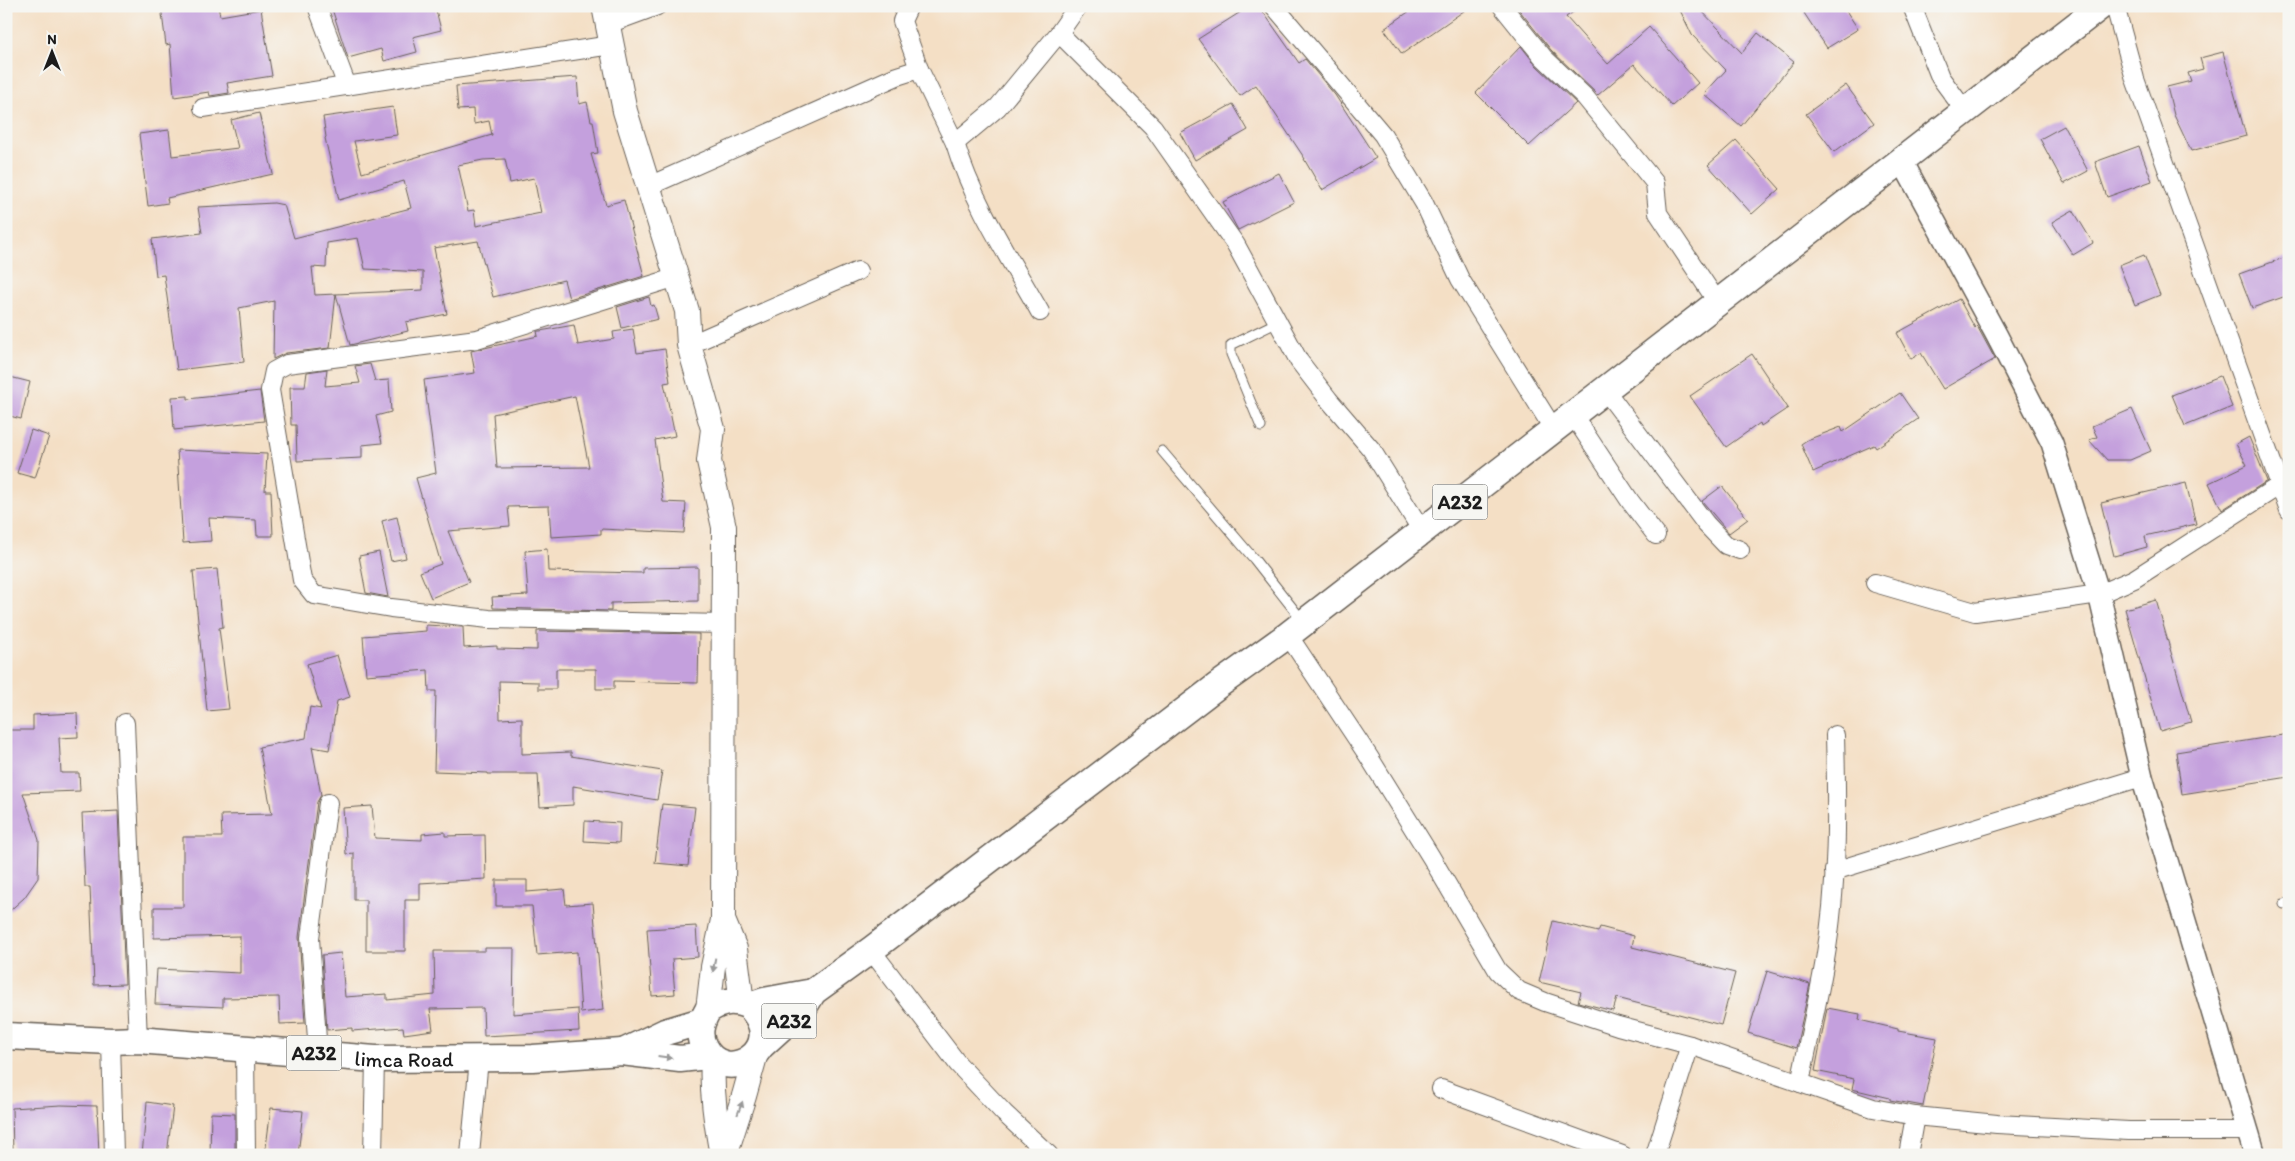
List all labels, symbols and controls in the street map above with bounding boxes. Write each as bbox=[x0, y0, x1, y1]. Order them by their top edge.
north arrow bbox=[28, 28, 78, 78]
text: N bbox=[47, 31, 57, 48]
road number: A232 bbox=[1432, 484, 1488, 520]
one-way arrow bbox=[710, 957, 718, 973]
road number: A232 bbox=[762, 1004, 816, 1038]
road number: A232 bbox=[286, 1036, 342, 1070]
street label: limca Road bbox=[354, 1045, 454, 1072]
one-way arrow bbox=[658, 1053, 674, 1061]
one-way arrow bbox=[737, 1101, 744, 1116]

